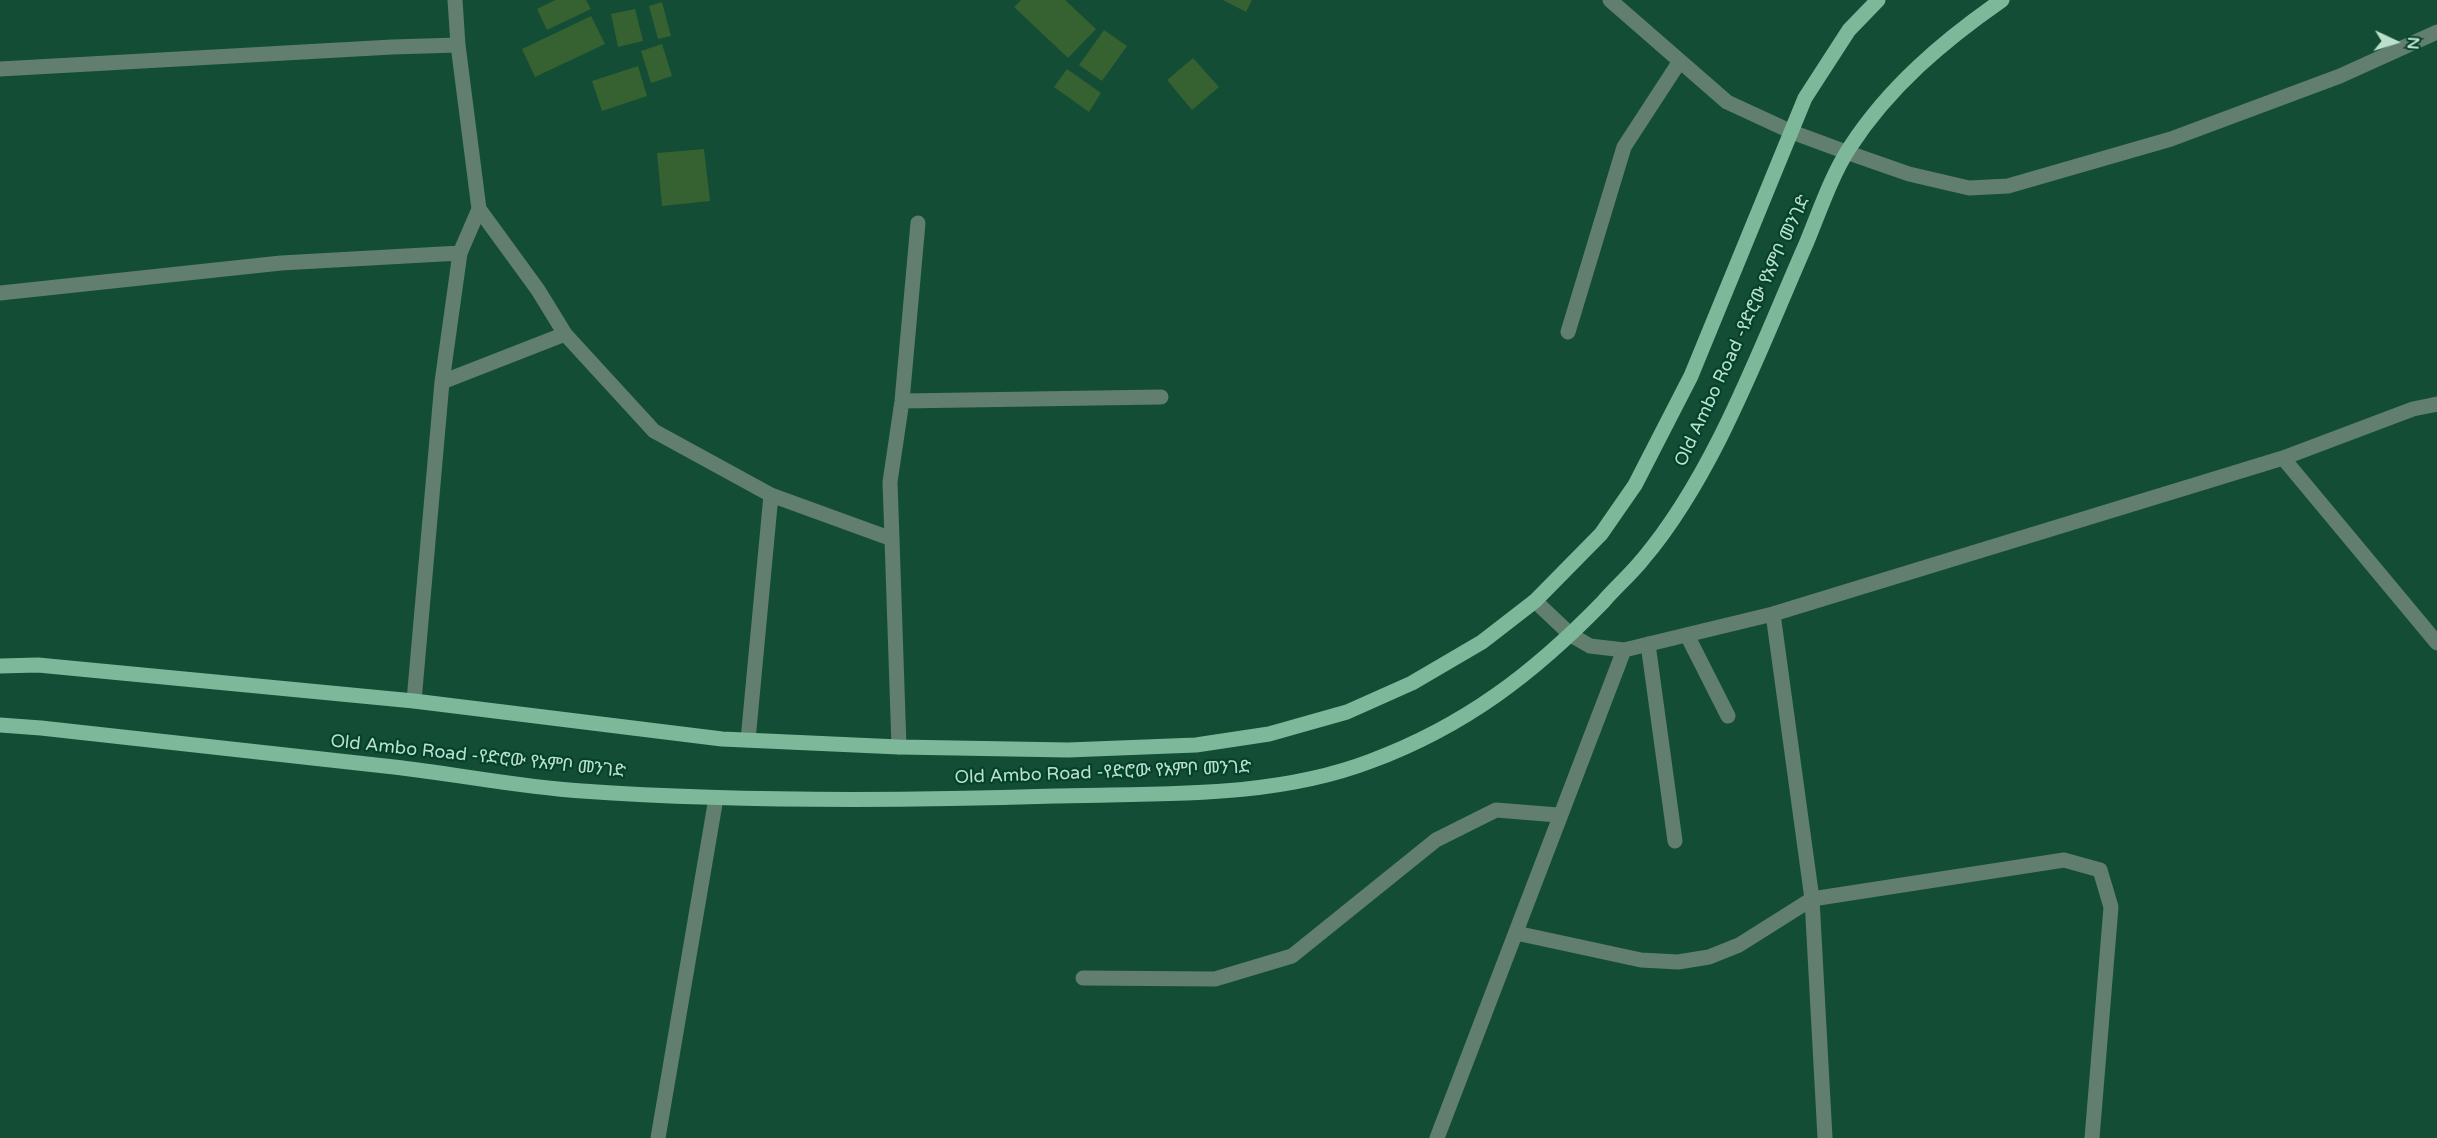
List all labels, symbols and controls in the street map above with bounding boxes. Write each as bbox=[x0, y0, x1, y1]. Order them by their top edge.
north arrow bbox=[2365, 12, 2425, 72]
text: N bbox=[2403, 36, 2423, 50]
street label: Old Ambo Road -የድሮው የአምቦ መንገድ bbox=[1670, 192, 1816, 470]
street label: Old Ambo Road -የድሮው የአምቦ መንገድ bbox=[329, 731, 627, 783]
street label: Old Ambo Road -የድሮው የአምቦ መንገድ bbox=[954, 757, 1252, 789]

